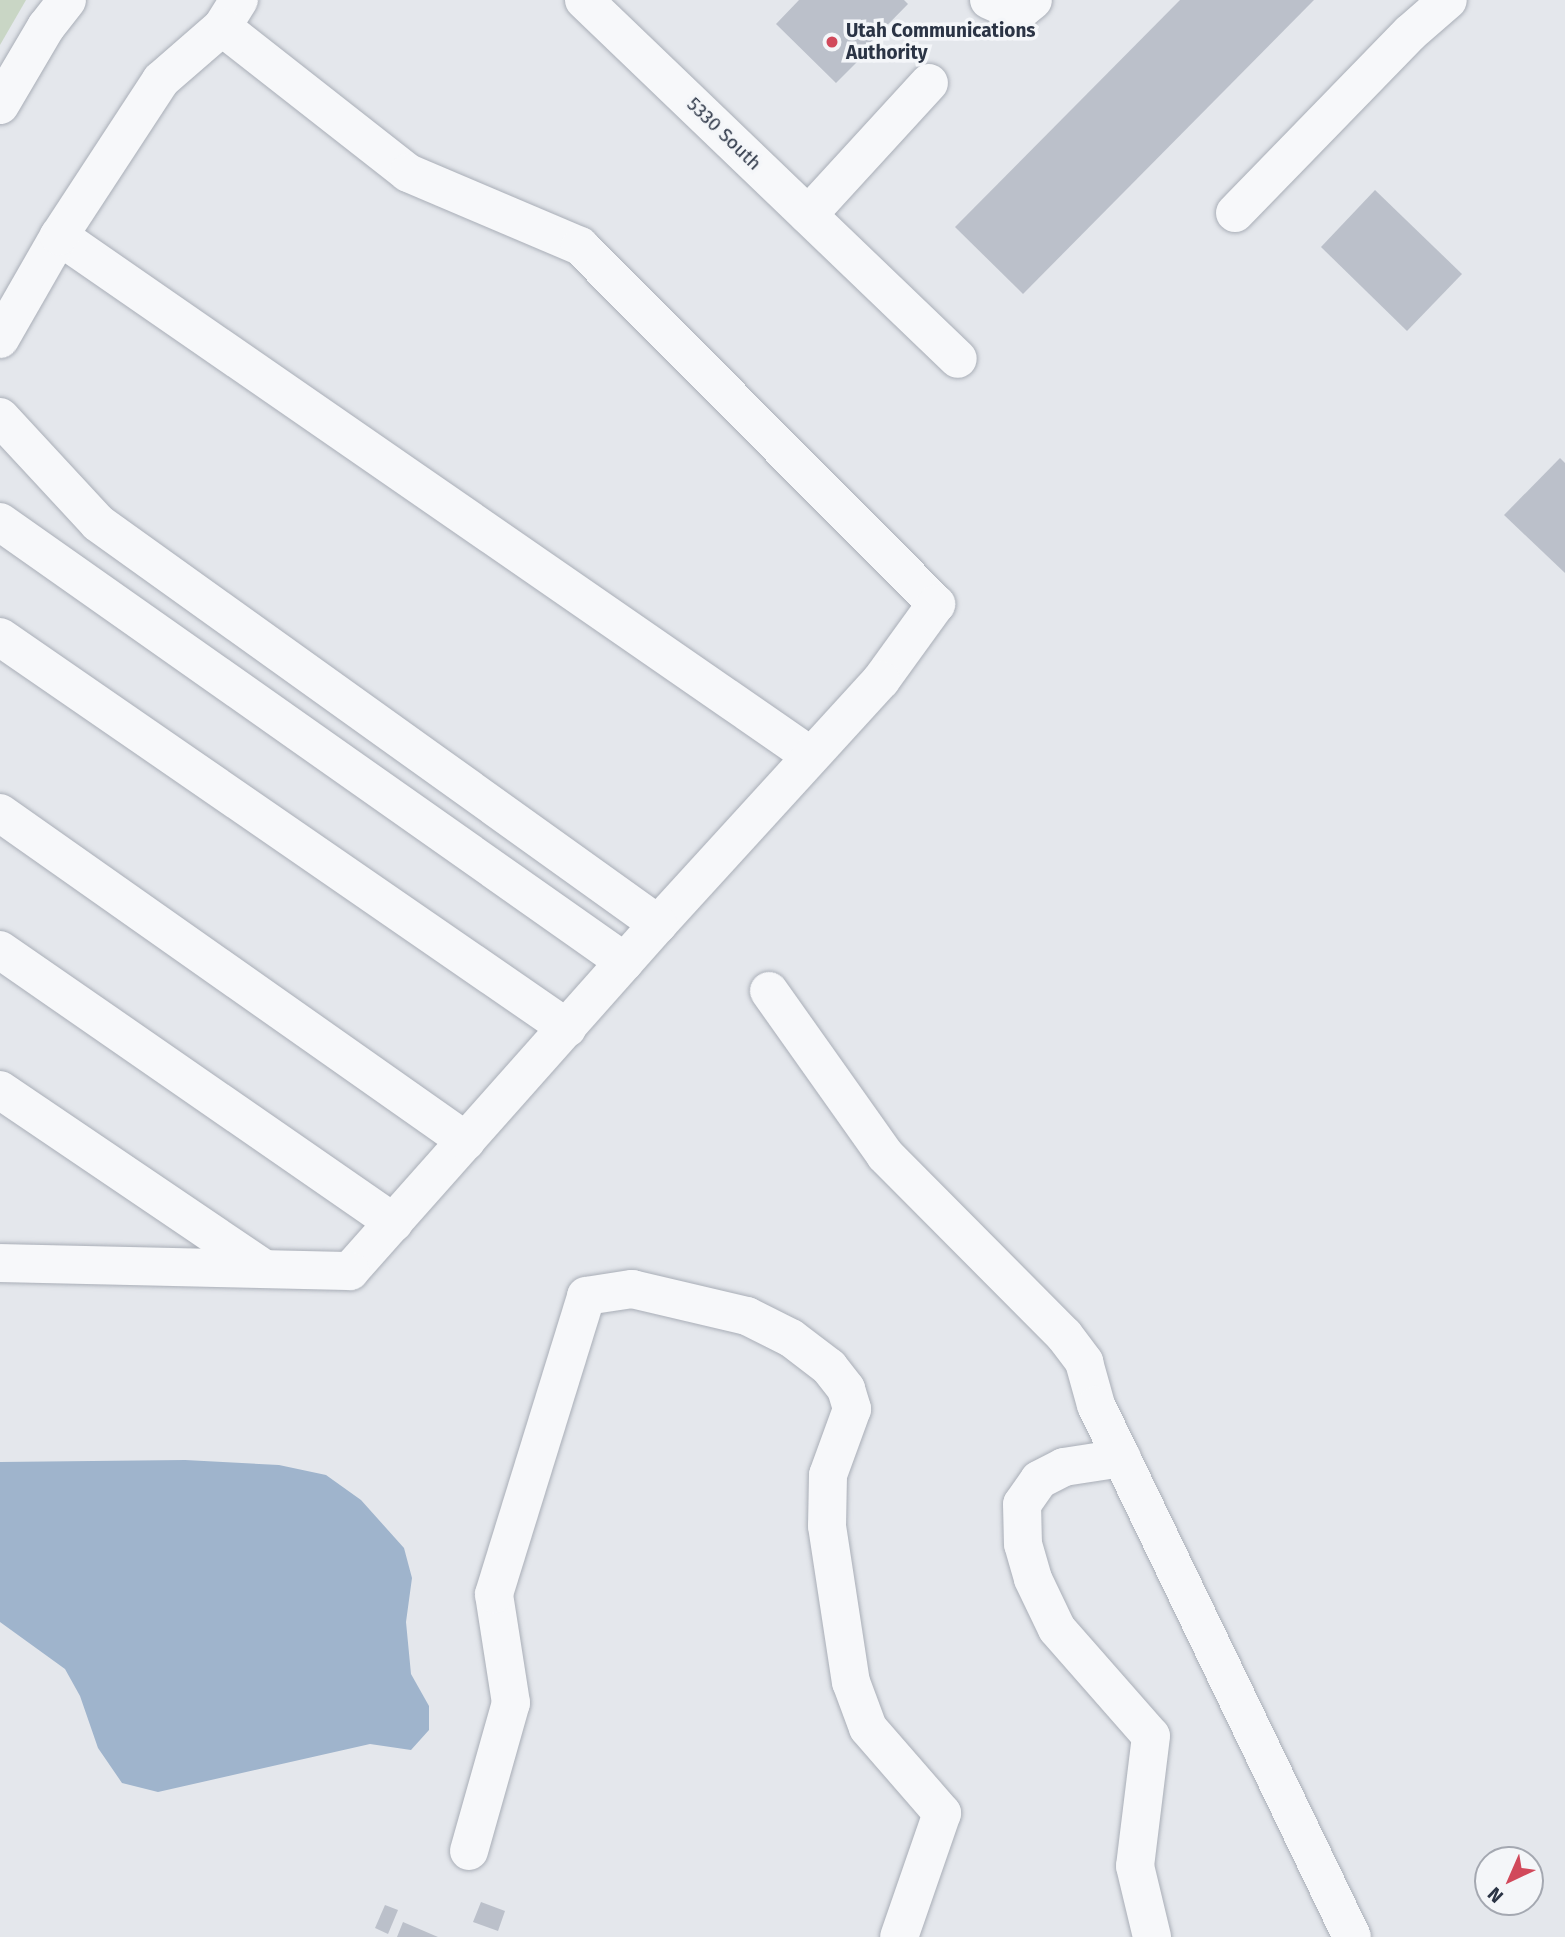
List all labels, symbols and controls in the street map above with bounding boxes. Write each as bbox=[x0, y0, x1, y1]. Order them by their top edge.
place label: Utah Communications Authority bbox=[846, 20, 1036, 64]
marker: Utah Communications Authority bbox=[824, 34, 840, 50]
street label: 5330 South bbox=[682, 93, 766, 175]
north arrow bbox=[1474, 1846, 1544, 1916]
text: N bbox=[1483, 1882, 1508, 1908]

